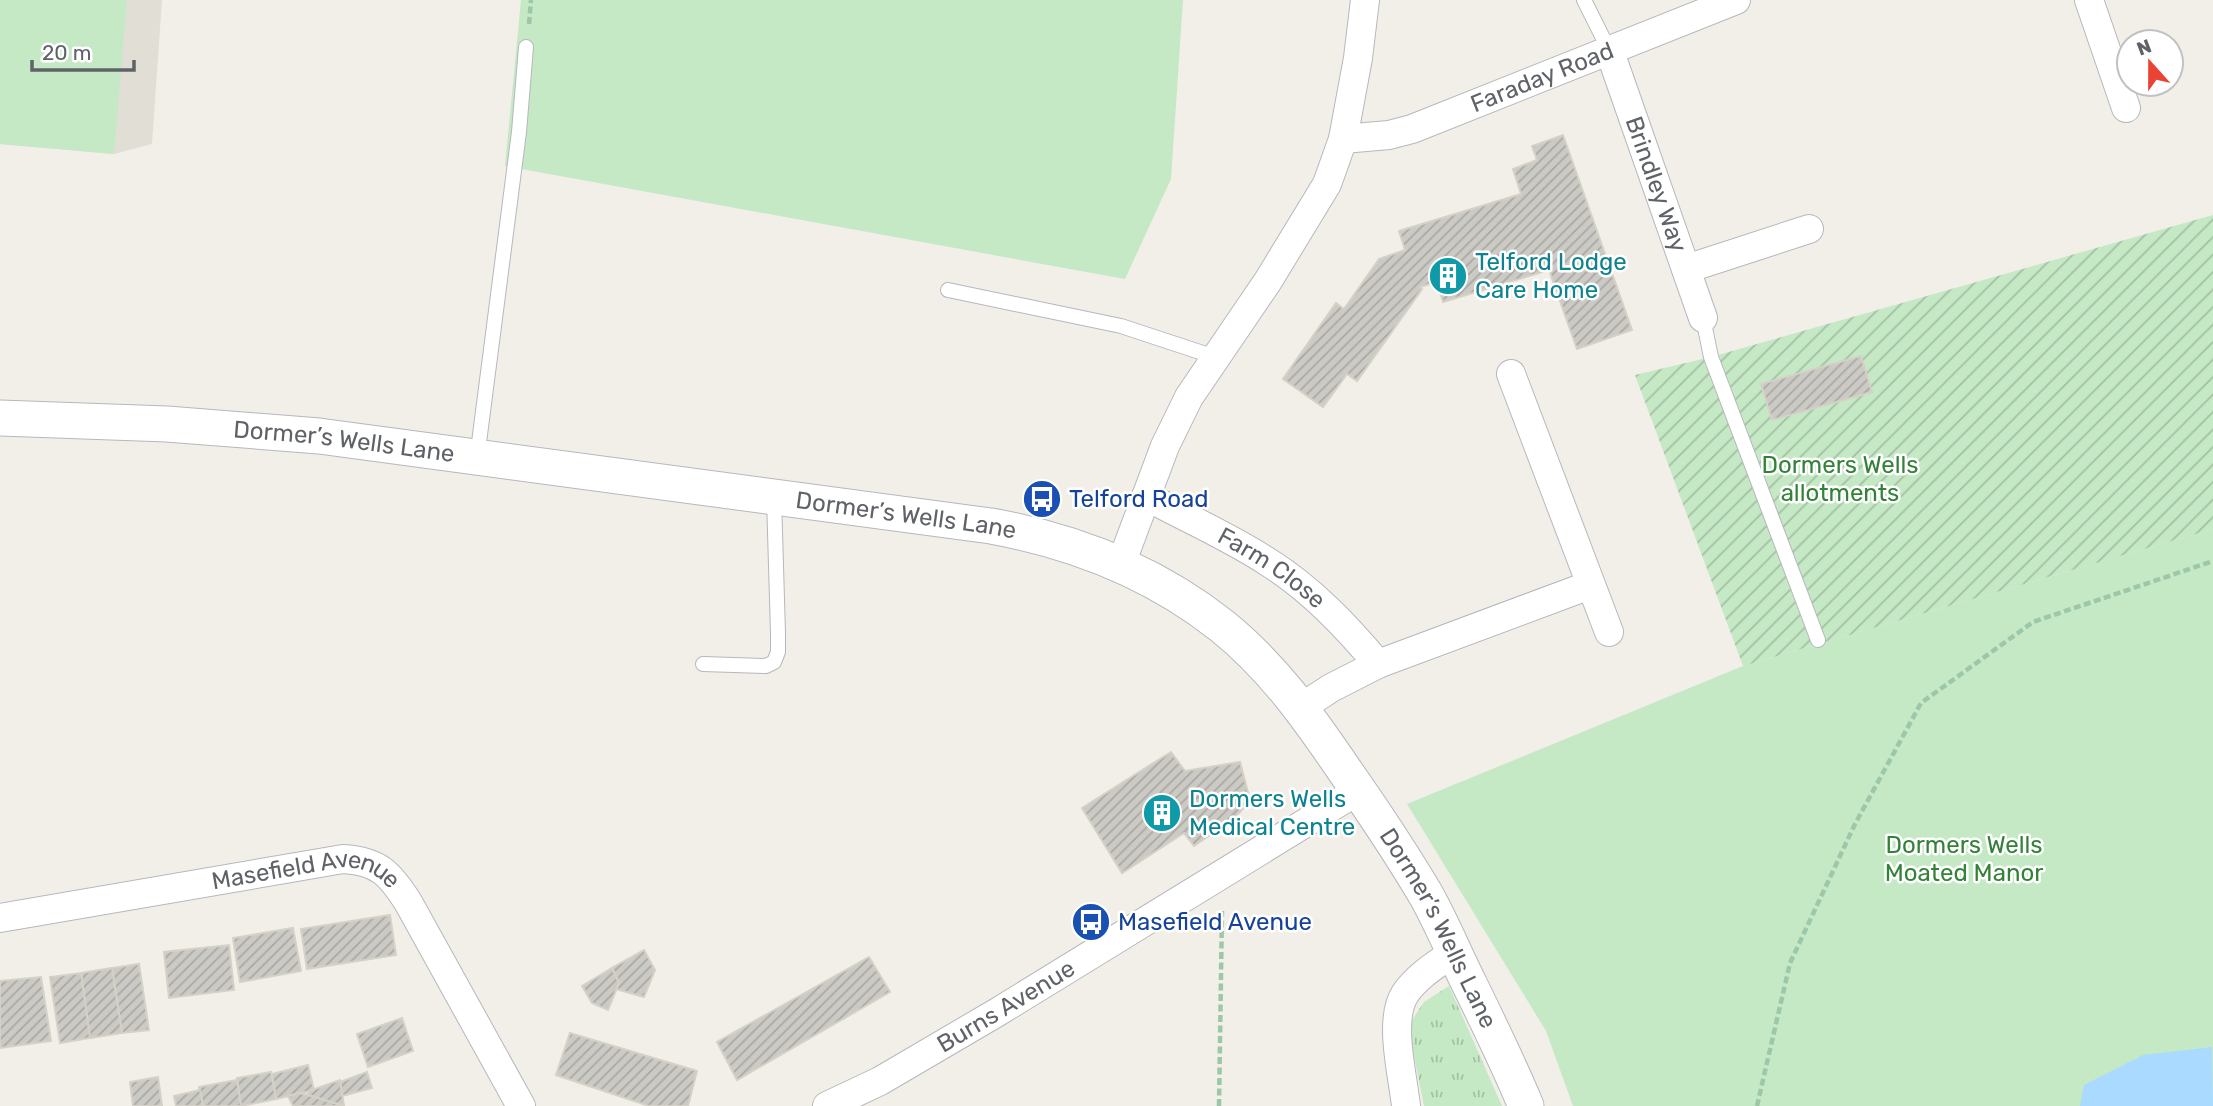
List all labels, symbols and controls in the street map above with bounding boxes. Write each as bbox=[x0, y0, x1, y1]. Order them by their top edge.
scale bar bbox=[32, 28, 133, 72]
north arrow bbox=[2115, 28, 2185, 98]
text: N bbox=[2134, 34, 2155, 61]
street label: Faraday Road bbox=[1467, 36, 1618, 118]
text: 20 m bbox=[42, 40, 91, 65]
street label: Brindley Way bbox=[1620, 113, 1693, 256]
place label: Telford Lodge Care Home bbox=[1475, 248, 1627, 304]
building icon: Telford Lodge Care Home bbox=[1427, 255, 1469, 297]
street label: Dormer’s Wells Lane bbox=[232, 415, 456, 468]
park label: Dormers Wells allotments bbox=[1761, 451, 1919, 507]
bus stop icon: Telford Road bbox=[1021, 478, 1063, 520]
place label: Telford Road bbox=[1069, 485, 1209, 513]
street label: Dormer’s Wells Lane bbox=[794, 486, 1019, 545]
street label: Farm Close bbox=[1213, 522, 1331, 614]
place label: Dormers Wells Medical Centre bbox=[1189, 785, 1355, 841]
building icon: Dormers Wells Medical Centre bbox=[1141, 792, 1183, 834]
street label: Dormer’s Wells Lane bbox=[1374, 823, 1503, 1033]
park label: Dormers Wells Moated Manor bbox=[1885, 831, 2043, 887]
street label: Masefield Avenue bbox=[210, 844, 406, 895]
bus stop icon: Masefield Avenue bbox=[1070, 901, 1112, 943]
place label: Masefield Avenue bbox=[1118, 908, 1312, 936]
street label: Burns Avenue bbox=[932, 954, 1080, 1058]

